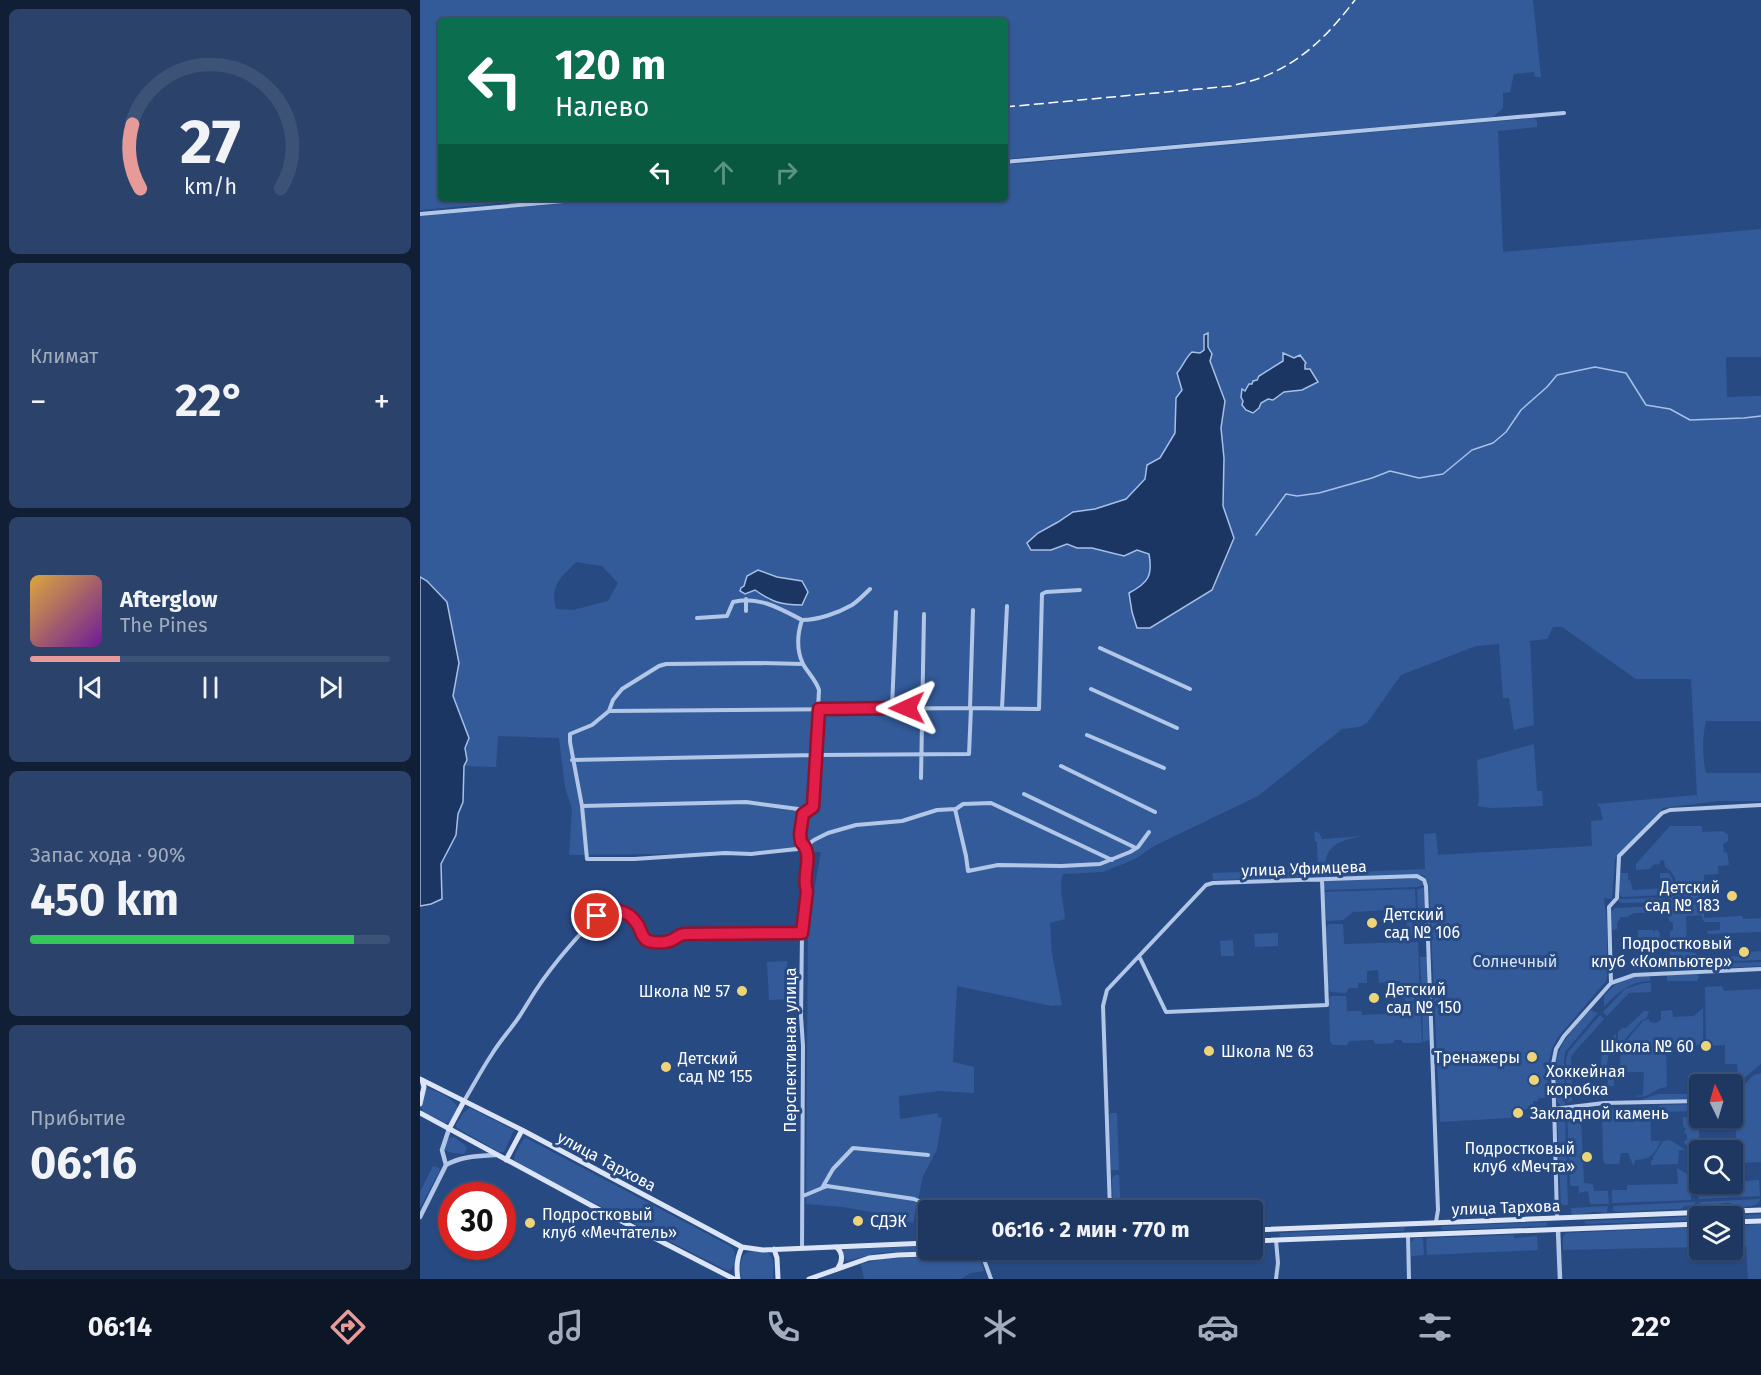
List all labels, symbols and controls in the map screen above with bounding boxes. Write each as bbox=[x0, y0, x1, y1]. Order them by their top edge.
text: 120 m bbox=[555, 40, 666, 90]
icon: left bbox=[456, 42, 534, 120]
text: Налево bbox=[555, 91, 649, 123]
text: 27 bbox=[180, 105, 240, 180]
icon: left bbox=[644, 156, 677, 189]
icon: ahead bbox=[707, 156, 740, 189]
icon: right bbox=[770, 156, 803, 189]
text: km/h bbox=[183, 174, 237, 200]
text: Климат bbox=[30, 344, 98, 368]
text: 22° bbox=[175, 374, 245, 428]
text: − bbox=[30, 382, 47, 422]
text: + bbox=[374, 382, 390, 422]
text: Afterglow bbox=[120, 586, 217, 613]
text: The Pines bbox=[120, 613, 207, 637]
icon: previous bbox=[74, 671, 107, 704]
icon: pause bbox=[194, 671, 227, 704]
icon: next bbox=[314, 671, 347, 704]
position arrow bbox=[875, 676, 939, 740]
text: Запас хода · 90% bbox=[30, 843, 185, 867]
street label: улица Уфимцева bbox=[1241, 857, 1367, 880]
text: 450 km bbox=[30, 873, 179, 927]
place label: Детский сад № 183 bbox=[1645, 878, 1720, 915]
marker: Детский сад № 183 bbox=[1725, 889, 1739, 903]
pin bbox=[571, 890, 622, 941]
icon: arrive bbox=[580, 899, 613, 932]
place label: Детский сад № 106 bbox=[1383, 905, 1460, 942]
marker: Детский сад № 106 bbox=[1365, 916, 1379, 930]
place label: Подростковый клуб «Компьютер» bbox=[1591, 934, 1732, 971]
marker: Подростковый клуб «Компьютер» bbox=[1737, 945, 1751, 959]
park label: Солнечный bbox=[1473, 952, 1557, 971]
street label: Перспективная улица bbox=[781, 968, 800, 1132]
place label: Детский сад № 150 bbox=[1385, 980, 1461, 1017]
place label: Школа № 57 bbox=[639, 982, 730, 1001]
marker: Школа № 57 bbox=[735, 984, 749, 998]
marker: Детский сад № 150 bbox=[1367, 991, 1381, 1005]
place label: Школа № 60 bbox=[1600, 1037, 1694, 1056]
marker: Школа № 60 bbox=[1699, 1039, 1713, 1053]
place label: Школа № 63 bbox=[1221, 1042, 1314, 1061]
marker: Школа № 63 bbox=[1202, 1044, 1216, 1058]
place label: Тренажеры bbox=[1434, 1048, 1520, 1067]
place label: Детский сад № 155 bbox=[677, 1049, 752, 1086]
marker: Тренажеры bbox=[1525, 1050, 1539, 1064]
marker: Детский сад № 155 bbox=[659, 1060, 673, 1074]
place label: Хоккейная коробка bbox=[1546, 1062, 1626, 1099]
marker: Хоккейная коробка bbox=[1527, 1073, 1541, 1087]
north arrow bbox=[1689, 1074, 1743, 1128]
map controls bbox=[1689, 1074, 1743, 1260]
place label: Закладной камень bbox=[1530, 1104, 1669, 1123]
text: Прибытие bbox=[30, 1106, 126, 1130]
marker: Закладной камень bbox=[1511, 1106, 1525, 1120]
street label: улица Тархова bbox=[554, 1127, 659, 1195]
text: 06:16 bbox=[30, 1136, 137, 1190]
place label: Подростковый клуб «Мечта» bbox=[1465, 1139, 1575, 1176]
button: search bbox=[1689, 1140, 1743, 1194]
marker: Подростковый клуб «Мечта» bbox=[1580, 1150, 1594, 1164]
speed limit sign: 30 bbox=[438, 1182, 516, 1260]
street label: улица Тархова bbox=[1451, 1196, 1561, 1219]
place label: Подростковый клуб «Мечтатель» bbox=[542, 1205, 677, 1242]
button: layers bbox=[1689, 1206, 1743, 1260]
place label: СДЭК bbox=[870, 1212, 907, 1231]
marker: СДЭК bbox=[851, 1214, 865, 1228]
marker: Подростковый клуб «Мечтатель» bbox=[523, 1216, 537, 1230]
text: 06:16 · 2 мин · 770 m bbox=[991, 1216, 1190, 1243]
icon: directions bbox=[327, 1306, 369, 1348]
icon: music bbox=[545, 1306, 587, 1348]
icon: phone bbox=[762, 1306, 804, 1348]
icon: climate bbox=[979, 1306, 1021, 1348]
icon: car bbox=[1197, 1306, 1239, 1348]
icon: filters bbox=[1414, 1306, 1456, 1348]
text: 06:14 bbox=[88, 1311, 152, 1343]
text: 22° bbox=[1631, 1311, 1673, 1343]

